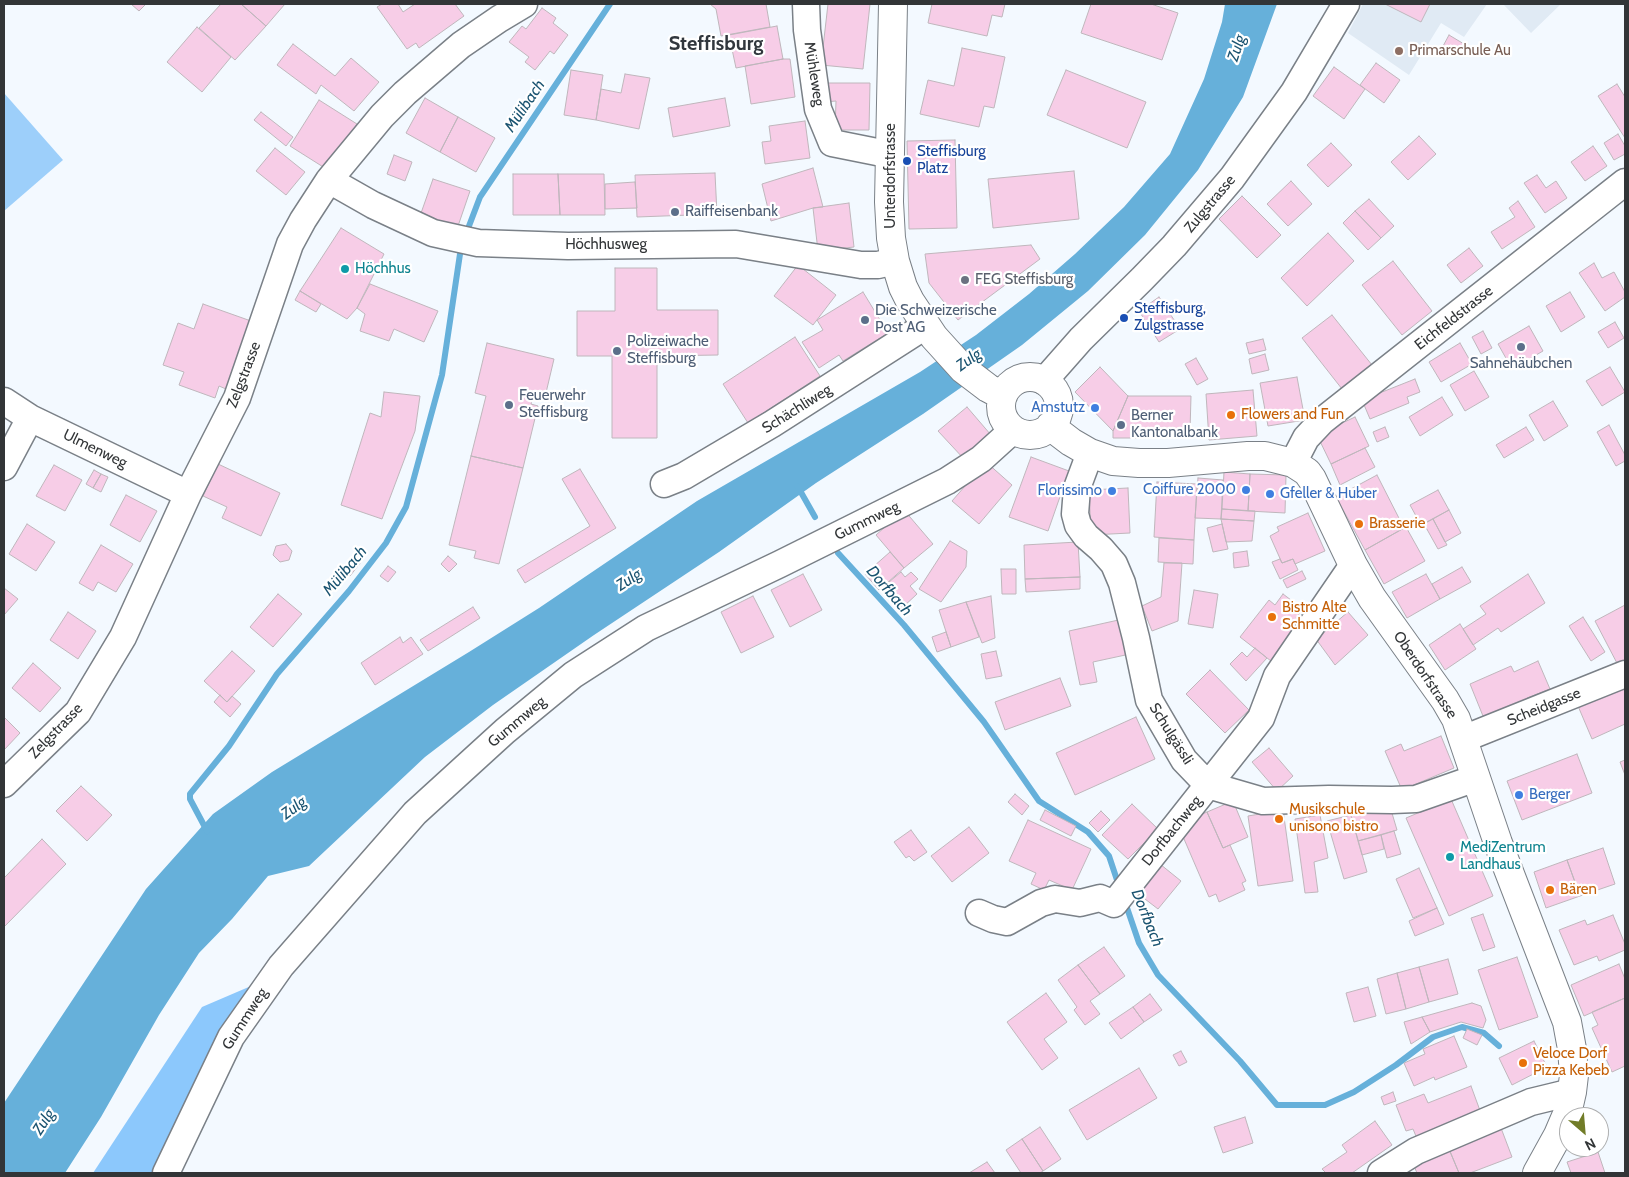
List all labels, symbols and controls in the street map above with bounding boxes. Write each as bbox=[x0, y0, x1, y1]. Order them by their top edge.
district label: Steffisburg bbox=[669, 32, 763, 56]
water label: Zulg bbox=[1224, 32, 1250, 64]
street label: Mühleweg bbox=[800, 40, 828, 108]
place label: Primarschule Au bbox=[1409, 42, 1511, 60]
marker: Primarschule Au bbox=[1393, 45, 1405, 57]
water label: Mülibach bbox=[501, 76, 549, 136]
street label: Unterdorfstrasse bbox=[882, 123, 900, 229]
place label: Steffisburg Platz bbox=[917, 143, 986, 178]
marker: Steffisburg Platz bbox=[901, 155, 913, 167]
street label: Zulgstrasse bbox=[1181, 171, 1239, 237]
place label: Raiffeisenbank bbox=[685, 203, 778, 221]
marker: Raiffeisenbank bbox=[669, 206, 681, 218]
street label: Höchhusweg bbox=[565, 236, 647, 254]
place label: Höchhus bbox=[355, 260, 411, 278]
marker: Höchhus bbox=[339, 263, 351, 275]
place label: FEG Steffisburg bbox=[975, 271, 1073, 289]
marker: FEG Steffisburg bbox=[959, 274, 971, 286]
street label: Eichfeldstrasse bbox=[1411, 282, 1497, 354]
place label: Steffisburg, Zulgstrasse bbox=[1134, 300, 1206, 335]
place label: Die Schweizerische Post AG bbox=[875, 302, 997, 337]
marker: Steffisburg, Zulgstrasse bbox=[1118, 312, 1130, 324]
marker: Die Schweizerische Post AG bbox=[859, 314, 871, 326]
place label: Polizeiwache Steffisburg bbox=[627, 333, 709, 368]
street label: Zelgstrasse bbox=[223, 339, 265, 411]
marker: Sahnehäubchen bbox=[1515, 341, 1527, 353]
water label: Zulg bbox=[953, 344, 985, 376]
marker: Polizeiwache Steffisburg bbox=[611, 345, 623, 357]
place label: Sahnehäubchen bbox=[1470, 355, 1572, 373]
street label: Schächliweg bbox=[759, 381, 835, 437]
place label: Feuerwehr Steffisburg bbox=[519, 387, 588, 422]
marker: Feuerwehr Steffisburg bbox=[503, 399, 515, 411]
place label: Amstutz bbox=[1031, 399, 1085, 417]
marker: Amstutz bbox=[1089, 402, 1101, 414]
place label: Flowers and Fun bbox=[1241, 406, 1344, 424]
place label: Berner Kantonalbank bbox=[1131, 407, 1218, 442]
marker: Flowers and Fun bbox=[1225, 409, 1237, 421]
marker: Berner Kantonalbank bbox=[1115, 419, 1127, 431]
street label: Ulmenweg bbox=[60, 426, 130, 472]
place label: Coiffure 2000 bbox=[1143, 481, 1236, 499]
place label: Florissimo bbox=[1038, 482, 1102, 500]
marker: Coiffure 2000 bbox=[1240, 484, 1252, 496]
marker: Florissimo bbox=[1106, 485, 1118, 497]
place label: Gfeller & Huber bbox=[1280, 485, 1377, 503]
marker: Gfeller & Huber bbox=[1264, 488, 1276, 500]
street label: Gummweg bbox=[832, 498, 902, 544]
place label: Brasserie bbox=[1369, 515, 1425, 533]
marker: Brasserie bbox=[1353, 518, 1365, 530]
water label: Mülibach bbox=[319, 542, 371, 600]
water label: Dorfbach bbox=[862, 562, 916, 620]
water label: Zulg bbox=[613, 565, 645, 595]
place label: Bistro Alte Schmitte bbox=[1282, 599, 1347, 634]
marker: Bistro Alte Schmitte bbox=[1266, 611, 1278, 623]
street label: Oberdorfstrasse bbox=[1389, 628, 1461, 722]
street label: Scheidgasse bbox=[1505, 684, 1583, 730]
street label: Gummweg bbox=[484, 693, 550, 751]
street label: Zelgstrasse bbox=[25, 700, 87, 762]
street label: Schulgässli bbox=[1145, 700, 1197, 768]
place label: Berger bbox=[1529, 786, 1570, 804]
marker: Berger bbox=[1513, 789, 1525, 801]
water label: Zulg bbox=[278, 792, 310, 824]
street label: Dorfbachweg bbox=[1138, 792, 1206, 870]
place label: Musikschule unisono bistro bbox=[1289, 801, 1378, 836]
marker: Musikschule unisono bistro bbox=[1273, 813, 1285, 825]
place label: MediZentrum Landhaus bbox=[1460, 839, 1546, 874]
marker: MediZentrum Landhaus bbox=[1444, 851, 1456, 863]
place label: Bären bbox=[1560, 881, 1597, 899]
marker: Bären bbox=[1544, 884, 1556, 896]
water label: Dorfbach bbox=[1127, 886, 1167, 950]
street label: Gummweg bbox=[218, 985, 272, 1053]
place label: Veloce Dorf Pizza Kebeb bbox=[1533, 1045, 1609, 1080]
marker: Veloce Dorf Pizza Kebeb bbox=[1517, 1057, 1529, 1069]
water label: Zulg bbox=[29, 1106, 59, 1138]
north arrow bbox=[1559, 1107, 1609, 1157]
text: N bbox=[1582, 1134, 1599, 1155]

